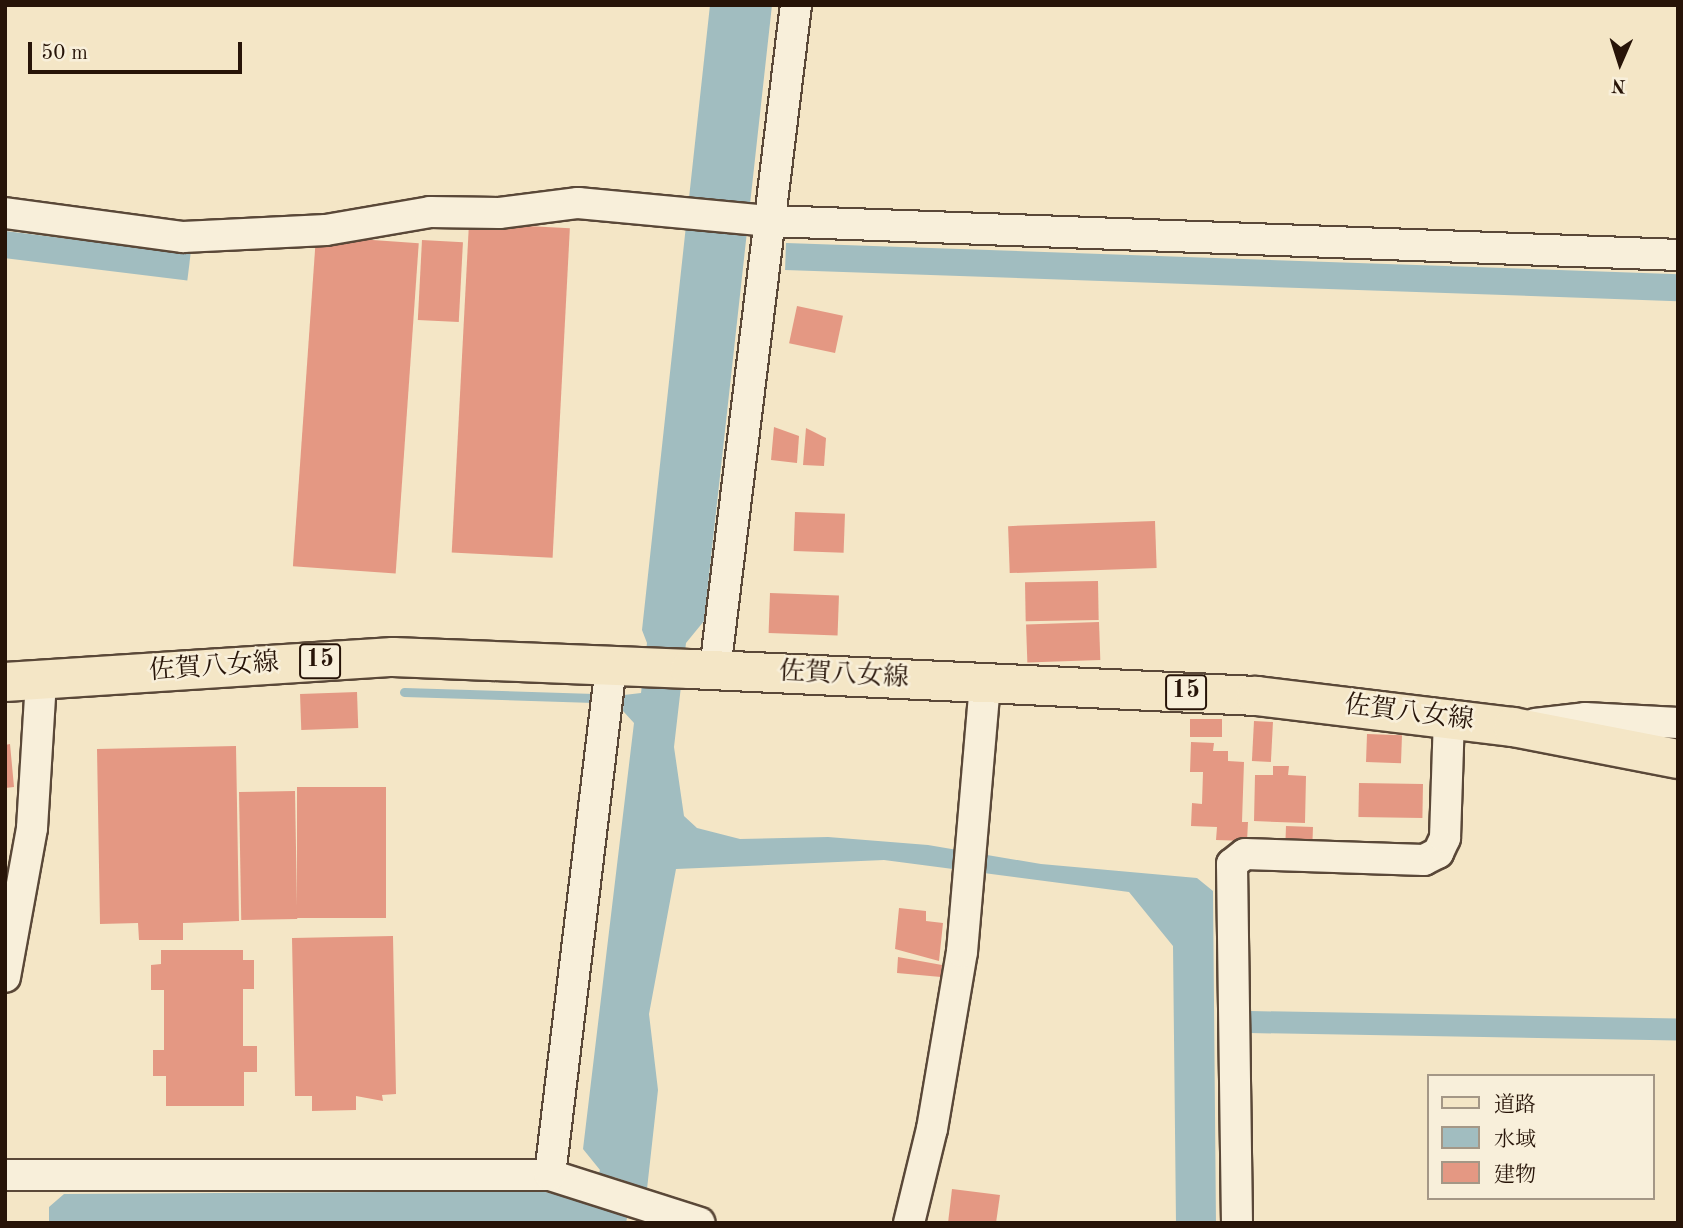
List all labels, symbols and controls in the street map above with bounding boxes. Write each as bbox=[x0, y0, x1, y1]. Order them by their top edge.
scale bar bbox=[32, 28, 245, 72]
north arrow bbox=[1585, 28, 1655, 98]
text: 50 m bbox=[41, 43, 88, 64]
text: N bbox=[1611, 75, 1627, 94]
road number: 15 bbox=[299, 640, 341, 682]
street label: 佐賀八女線 bbox=[148, 648, 280, 688]
street label: 佐賀八女線 bbox=[778, 657, 910, 695]
road number: 15 bbox=[1165, 672, 1207, 712]
street label: 佐賀八女線 bbox=[1343, 691, 1475, 737]
legend bbox=[1428, 1074, 1655, 1200]
text: 道路 bbox=[1494, 1095, 1536, 1116]
text: 水域 bbox=[1494, 1130, 1536, 1151]
text: 建物 bbox=[1494, 1165, 1536, 1186]

